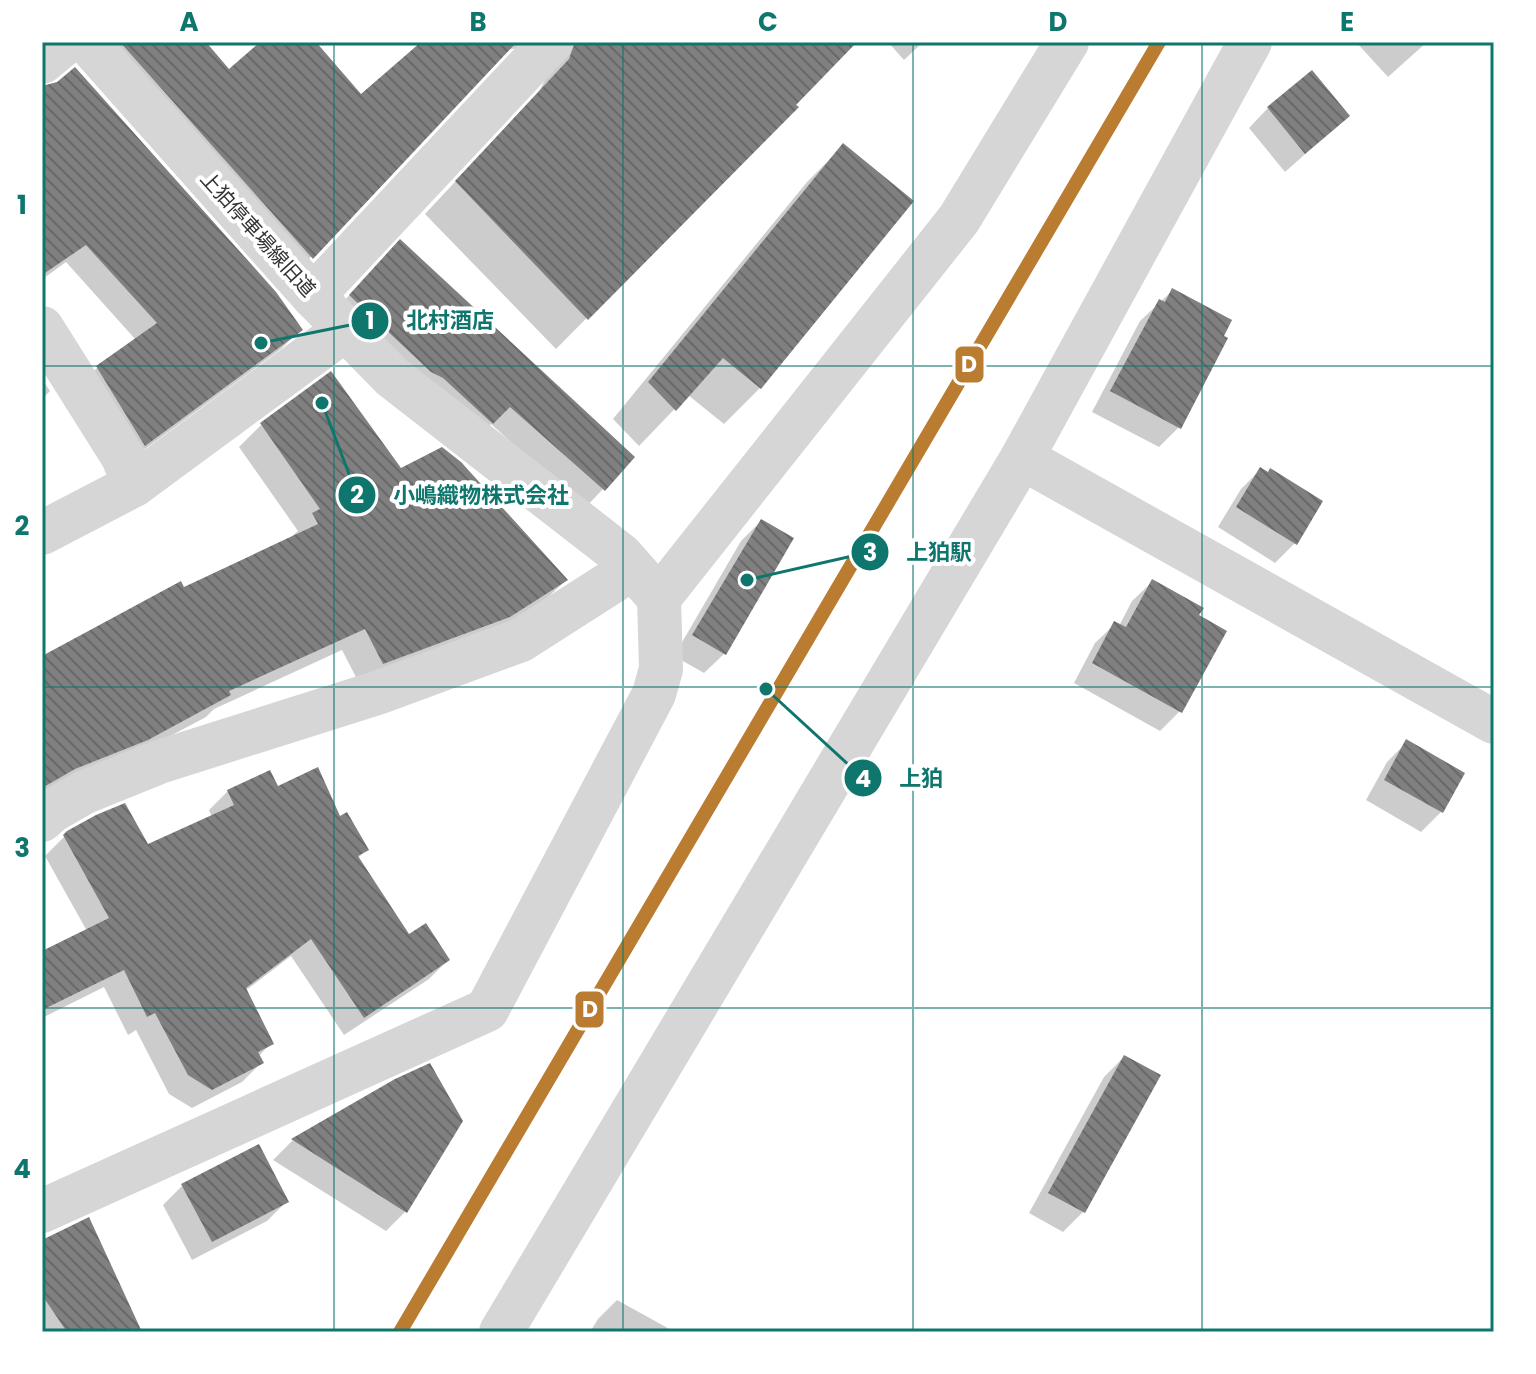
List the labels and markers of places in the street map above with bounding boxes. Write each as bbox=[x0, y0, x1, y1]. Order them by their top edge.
callout: 北村酒店 bbox=[350, 298, 510, 344]
callout: 小嶋織物株式会社 bbox=[337, 472, 585, 518]
callout: 上狛駅 bbox=[850, 529, 988, 575]
callout: 上狛 bbox=[843, 755, 959, 801]

